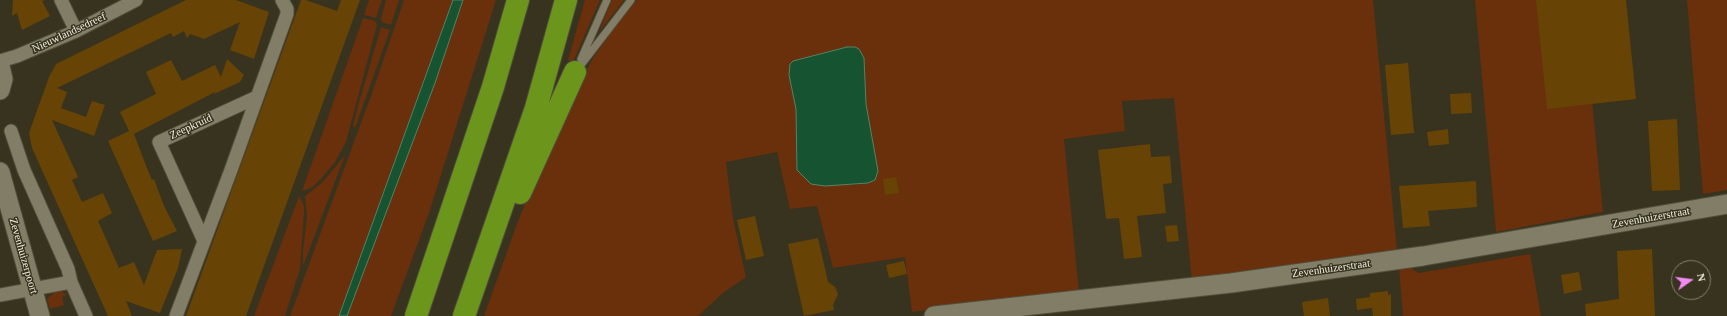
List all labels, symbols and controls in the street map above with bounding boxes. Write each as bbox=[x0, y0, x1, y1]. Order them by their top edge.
street label: Nieuwlandsedreef bbox=[30, 10, 108, 56]
street label: Zeepkruid bbox=[168, 111, 214, 143]
street label: Zevenhuizerstraat bbox=[1611, 205, 1691, 231]
street label: Zevenhuizerpoort bbox=[6, 217, 40, 295]
street label: Zevenhuizerstraat bbox=[1291, 257, 1371, 281]
north arrow bbox=[1671, 260, 1711, 300]
text: N bbox=[1695, 272, 1708, 283]

